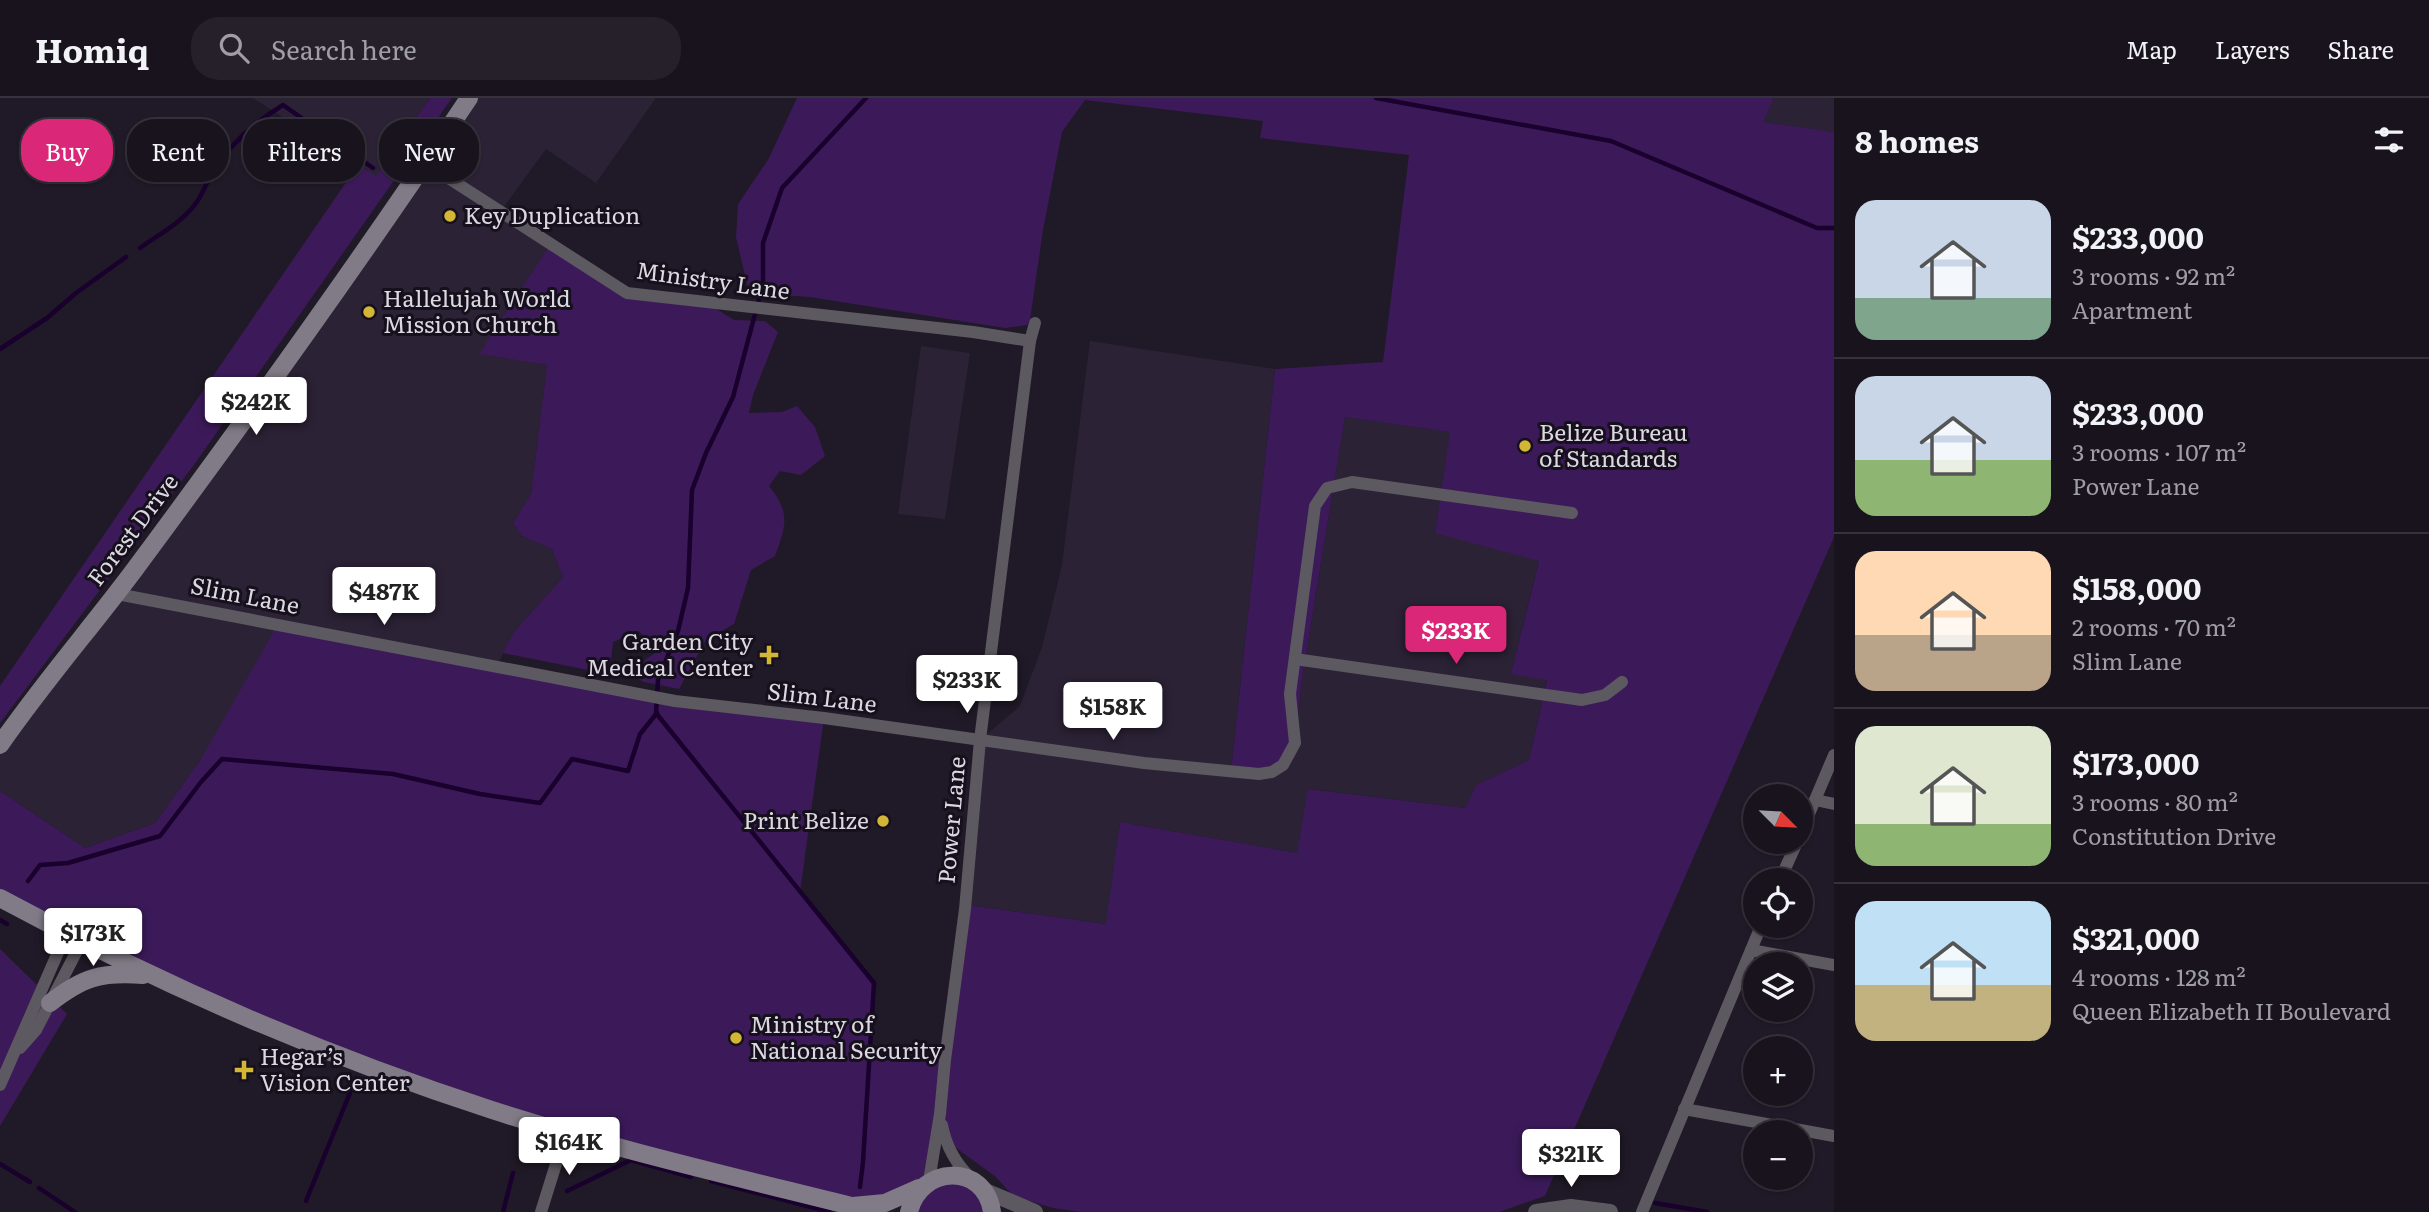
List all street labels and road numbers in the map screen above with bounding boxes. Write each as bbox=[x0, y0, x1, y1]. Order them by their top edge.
street label: Ministry Lane bbox=[634, 251, 792, 307]
street label: Forest Drive bbox=[78, 465, 185, 592]
street label: Slim Lane bbox=[188, 567, 303, 621]
street label: Slim Lane bbox=[766, 672, 879, 720]
street label: Power Lane bbox=[928, 755, 973, 885]

